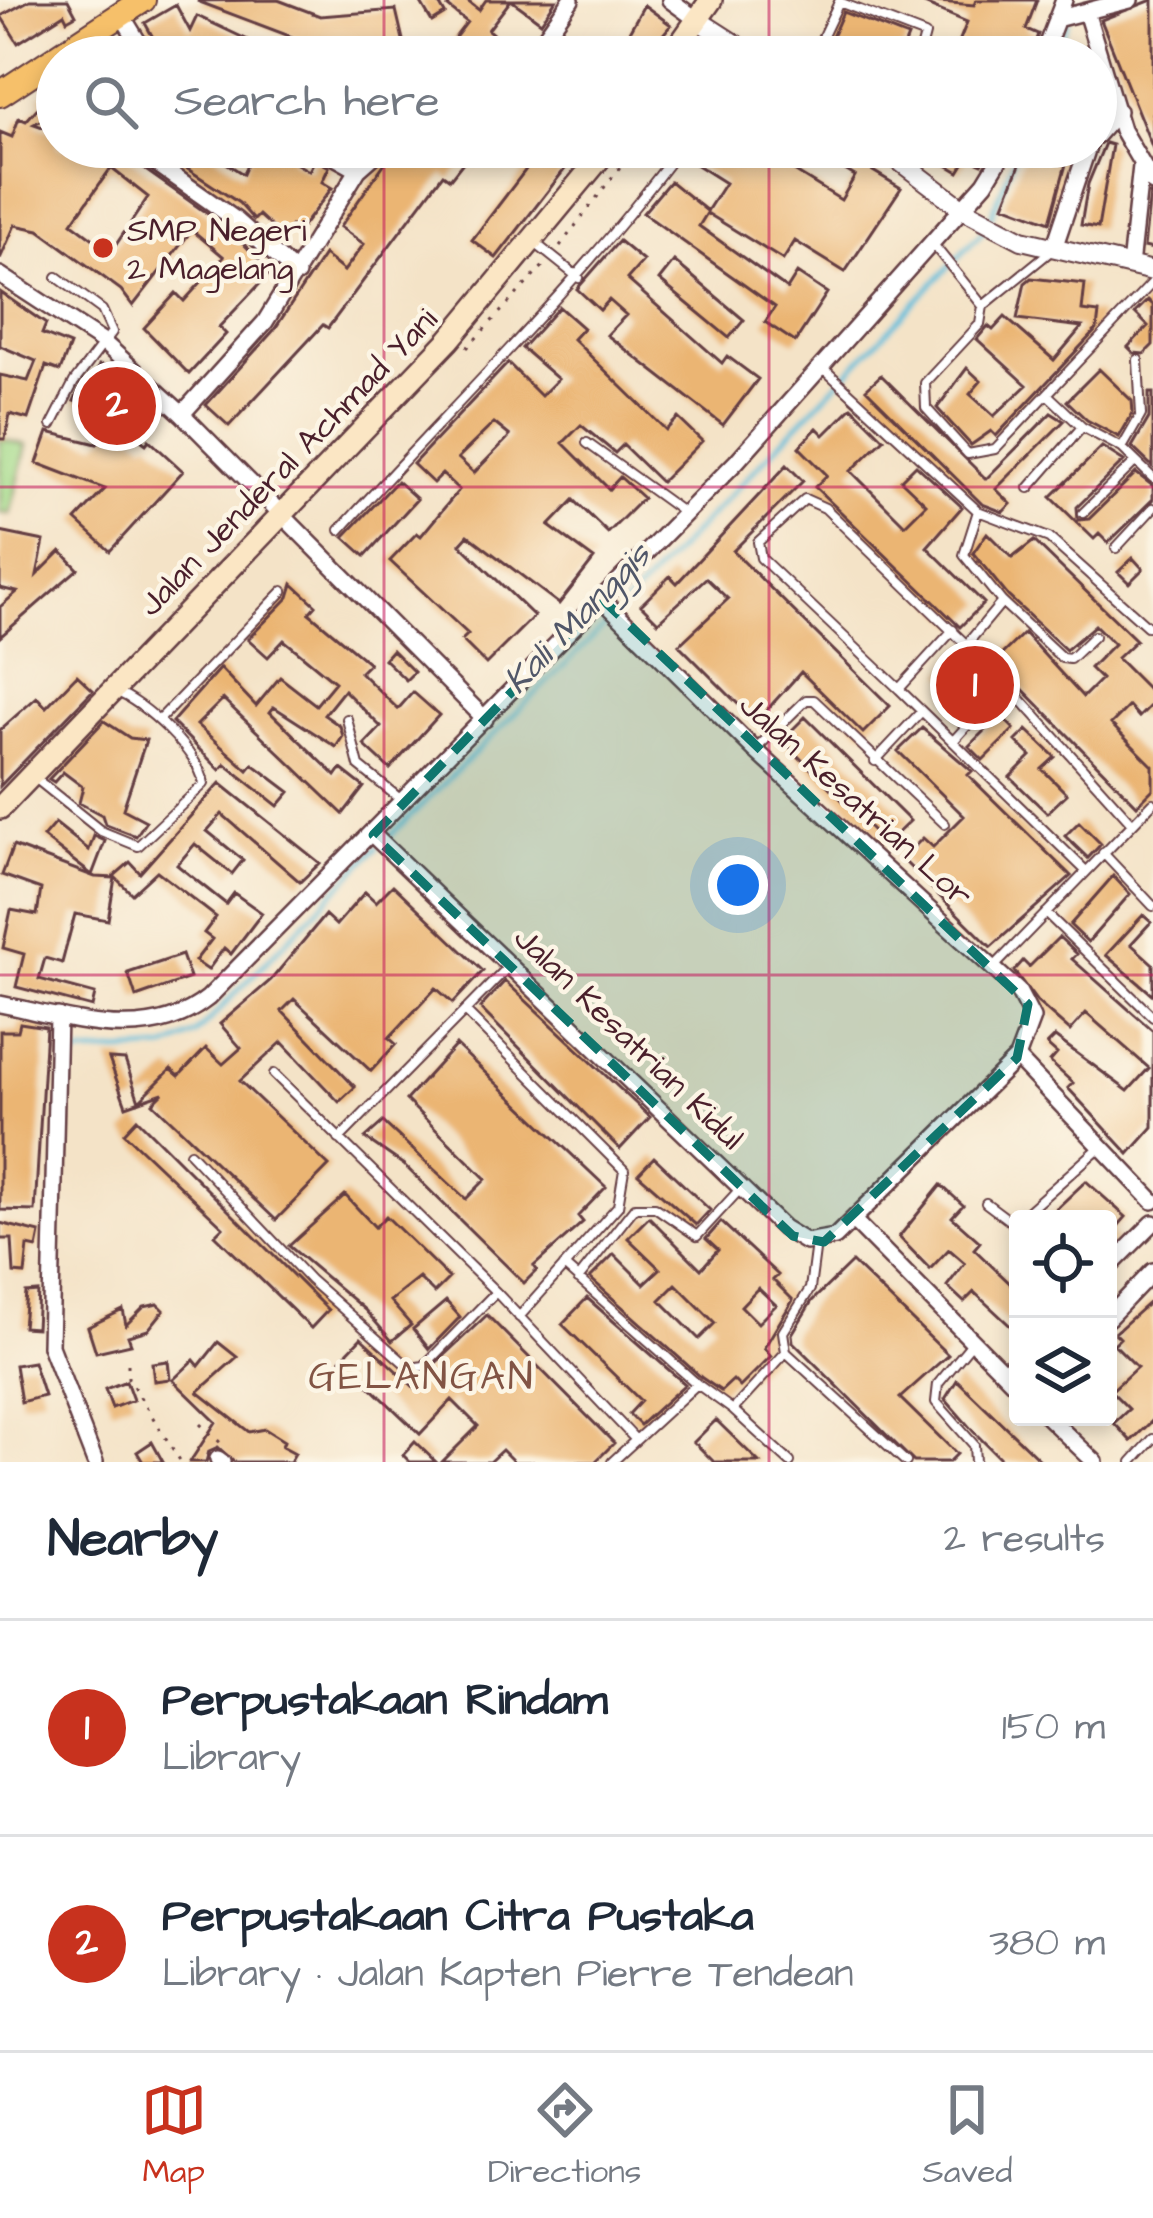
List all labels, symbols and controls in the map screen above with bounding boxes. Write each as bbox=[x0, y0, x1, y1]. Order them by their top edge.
search box bbox=[36, 36, 1117, 168]
icon: search bbox=[78, 69, 144, 135]
text: Search here bbox=[174, 71, 440, 133]
place label: SMP Negeri 2 Magelang bbox=[127, 208, 306, 294]
marker: SMP Negeri 2 Magelang bbox=[90, 235, 116, 261]
street label: Jalan Jenderal Achmad Yani bbox=[129, 298, 448, 627]
pin: 2 bbox=[78, 361, 156, 451]
water label: Kali Manggis bbox=[493, 530, 665, 706]
pin: 1 bbox=[936, 640, 1014, 730]
street label: Jalan Kesatrian Lor bbox=[729, 683, 982, 918]
your location bbox=[708, 855, 768, 915]
street label: Jalan Kesatrian Kidul bbox=[503, 916, 754, 1161]
map controls bbox=[1009, 1210, 1117, 1426]
button: locate bbox=[1009, 1210, 1117, 1318]
button: layers bbox=[1009, 1318, 1117, 1426]
district label: GELANGAN bbox=[309, 1351, 535, 1405]
text: Nearby bbox=[48, 1505, 218, 1576]
text: 2 results bbox=[944, 1513, 1105, 1567]
text: Perpustakaan Rindam bbox=[162, 1670, 608, 1732]
text: 1 bbox=[85, 1701, 90, 1755]
text: 150 m bbox=[1002, 1701, 1105, 1755]
text: Library bbox=[162, 1732, 301, 1786]
text: Perpustakaan Citra Pustaka bbox=[162, 1886, 754, 1948]
text: 2 bbox=[76, 1917, 98, 1971]
text: 380 m bbox=[989, 1917, 1105, 1971]
text: Library · Jalan Kapten Pierre Tendean bbox=[162, 1948, 854, 2002]
tab: Map bbox=[141, 2077, 207, 2195]
tab: Directions bbox=[488, 2077, 641, 2195]
tab: Saved bbox=[922, 2077, 1012, 2195]

